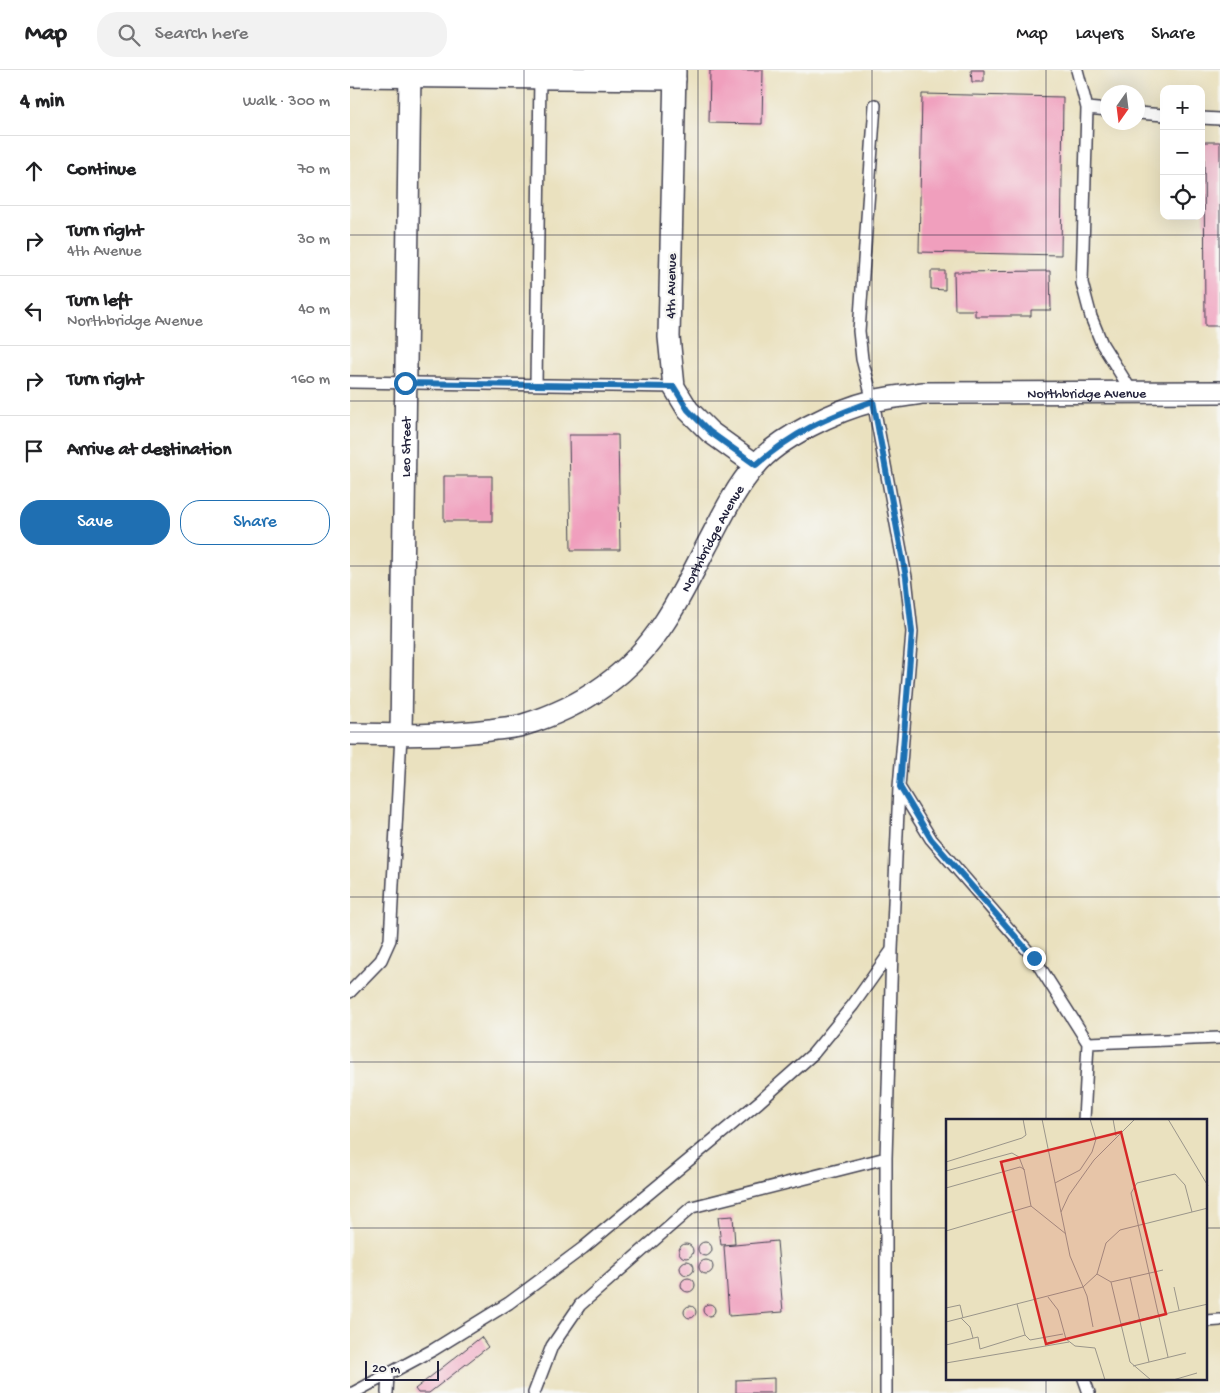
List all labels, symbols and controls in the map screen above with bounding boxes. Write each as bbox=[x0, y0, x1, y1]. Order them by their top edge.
search box bbox=[97, 12, 447, 57]
text: Map bbox=[25, 20, 67, 49]
icon: search bbox=[115, 21, 143, 49]
text: Search here bbox=[155, 23, 248, 46]
text: Map bbox=[1016, 24, 1048, 45]
text: Layers bbox=[1076, 24, 1123, 45]
text: Share bbox=[1151, 24, 1195, 45]
north arrow bbox=[1100, 85, 1145, 130]
map controls bbox=[1160, 85, 1205, 220]
button: + bbox=[1160, 85, 1205, 130]
text: 4 min bbox=[20, 90, 64, 115]
text: Walk · 300 m bbox=[243, 93, 330, 112]
button: − bbox=[1160, 130, 1205, 175]
icon: ahead bbox=[20, 157, 48, 185]
text: Continue bbox=[67, 159, 136, 182]
text: 70 m bbox=[297, 161, 330, 180]
button: locate bbox=[1160, 175, 1205, 220]
text: Turn right bbox=[67, 220, 143, 243]
icon: right bbox=[20, 227, 48, 255]
text: 30 m bbox=[297, 231, 330, 250]
text: 4th Avenue bbox=[67, 243, 142, 262]
street label: 4th Avenue bbox=[663, 252, 682, 319]
text: Turn left bbox=[67, 290, 131, 313]
icon: left bbox=[20, 297, 48, 325]
text: 40 m bbox=[298, 301, 330, 320]
text: Northbridge Avenue bbox=[67, 313, 203, 332]
icon: right bbox=[20, 367, 48, 395]
text: Turn right bbox=[67, 369, 143, 392]
text: 160 m bbox=[291, 371, 330, 390]
route start bbox=[394, 372, 417, 395]
street label: Northbridge Avenue bbox=[1027, 386, 1147, 404]
street label: Leo Street bbox=[398, 415, 416, 477]
icon: arrive bbox=[20, 437, 48, 465]
text: Arrive at destination bbox=[67, 439, 231, 462]
street label: Northbridge Avenue bbox=[678, 482, 750, 595]
button: Save bbox=[20, 500, 170, 545]
button: Share bbox=[180, 500, 330, 545]
route end bbox=[1023, 947, 1046, 970]
inset map bbox=[946, 1119, 1208, 1380]
scale bar bbox=[365, 1358, 439, 1381]
text: 20 m bbox=[372, 1361, 400, 1378]

